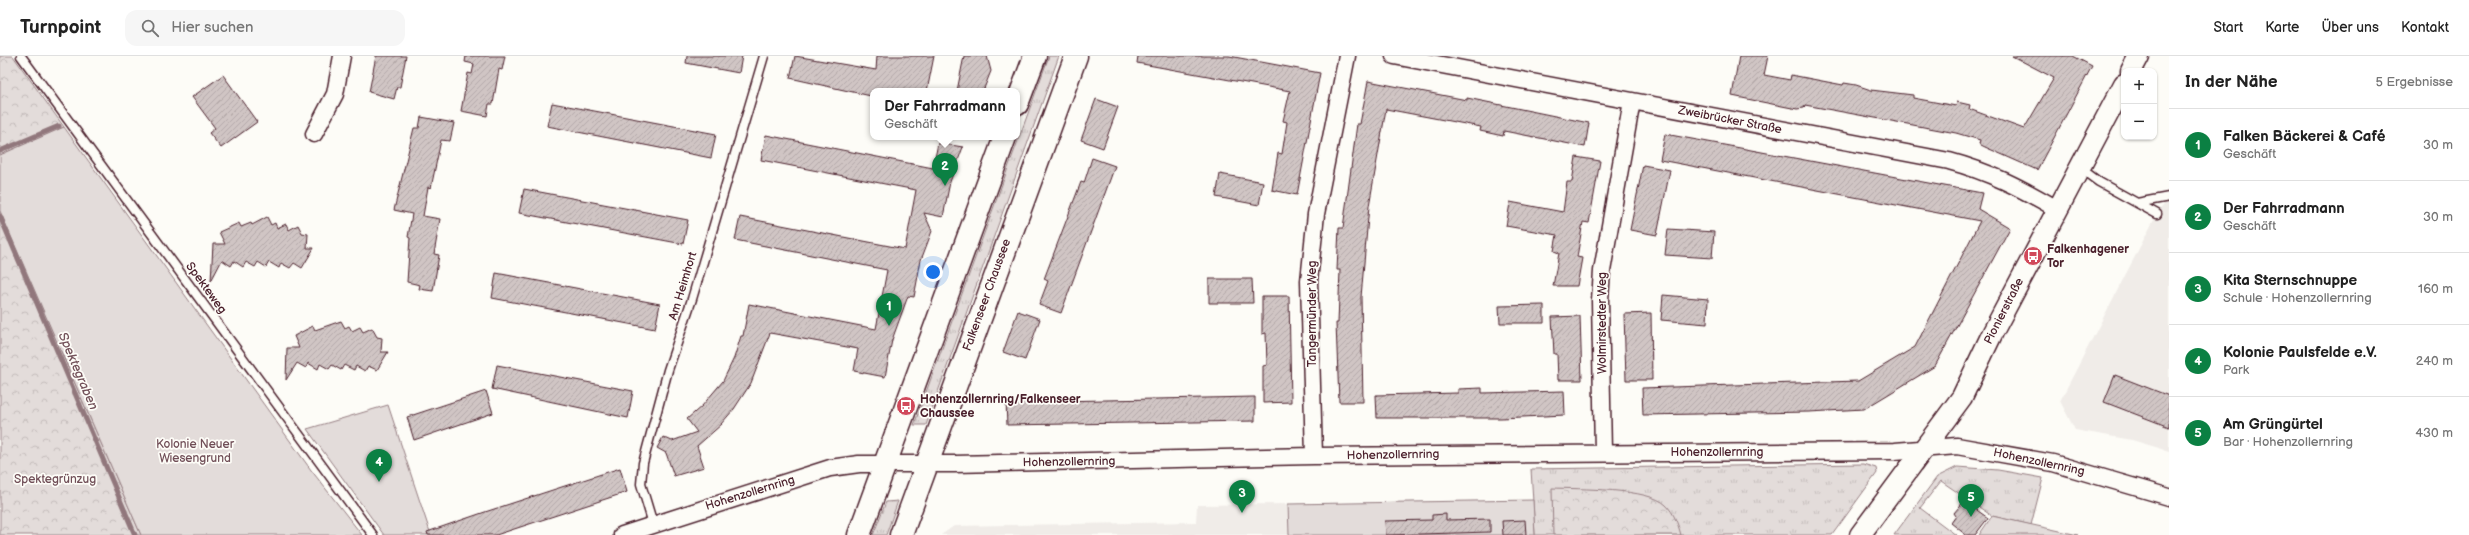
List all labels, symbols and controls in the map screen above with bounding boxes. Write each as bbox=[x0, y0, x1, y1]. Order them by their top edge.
search box bbox=[125, 10, 405, 46]
text: Turnpoint bbox=[20, 16, 101, 39]
icon: search bbox=[139, 17, 161, 39]
text: Hier suchen bbox=[171, 18, 253, 37]
text: Start bbox=[2213, 19, 2243, 36]
text: Karte bbox=[2265, 19, 2299, 36]
text: Über uns bbox=[2321, 19, 2379, 36]
text: Kontakt bbox=[2401, 19, 2449, 36]
map controls bbox=[2121, 68, 2157, 140]
button: + bbox=[2121, 68, 2157, 104]
text: In der Nähe bbox=[2185, 72, 2278, 92]
text: 5 Ergebnisse bbox=[2376, 74, 2453, 90]
popup bbox=[870, 88, 1020, 140]
text: Der Fahrradmann bbox=[884, 97, 1006, 116]
street label: Zweibrücker Straße bbox=[1676, 102, 1783, 137]
button: − bbox=[2121, 104, 2157, 140]
text: Geschäft bbox=[884, 116, 938, 132]
text: Falken Bäckerei & Café bbox=[2223, 127, 2385, 146]
text: 1 bbox=[2195, 137, 2201, 153]
text: 30 m bbox=[2423, 137, 2453, 153]
text: Geschäft bbox=[2223, 146, 2276, 162]
pin: 2 bbox=[932, 153, 958, 186]
text: Der Fahrradmann bbox=[2223, 199, 2345, 218]
text: 2 bbox=[2194, 209, 2202, 225]
text: 30 m bbox=[2423, 209, 2453, 225]
text: Geschäft bbox=[2223, 218, 2276, 234]
street label: Falkenseer Chaussee bbox=[960, 237, 1014, 353]
place label: Falkenhagener Tor bbox=[2047, 242, 2129, 271]
bus stop icon: Falkenhagener Tor bbox=[2022, 245, 2044, 267]
street label: Am Heimhort bbox=[665, 250, 701, 322]
street label: Spekteweg bbox=[182, 259, 230, 317]
street label: Tangermünder Weg bbox=[1305, 261, 1320, 367]
your location bbox=[923, 262, 943, 282]
text: Kita Sternschnuppe bbox=[2223, 271, 2357, 290]
street label: Wolmirstedter Weg bbox=[1595, 272, 1610, 374]
street label: Pionierstraße bbox=[1981, 275, 2027, 347]
text: 3 bbox=[2194, 281, 2202, 297]
text: 160 m bbox=[2418, 281, 2453, 297]
text: Schule · Hohenzollernring bbox=[2223, 290, 2372, 306]
pin: 1 bbox=[876, 293, 902, 326]
water label: Spektegraben bbox=[54, 330, 102, 412]
text: Kolonie Paulsfelde e.V. bbox=[2223, 343, 2377, 362]
text: 4 bbox=[2194, 353, 2202, 369]
text: 240 m bbox=[2416, 353, 2453, 369]
text: Park bbox=[2223, 362, 2249, 378]
place label: Hohenzollernring/Falkenseer Chaussee bbox=[920, 392, 1081, 421]
bus stop icon: Hohenzollernring/Falkenseer Chaussee bbox=[895, 395, 917, 417]
text: Am Grüngürtel bbox=[2223, 415, 2323, 434]
text: 5 bbox=[2194, 425, 2202, 441]
text: 430 m bbox=[2415, 425, 2453, 441]
text: Bar · Hohenzollernring bbox=[2223, 434, 2353, 450]
park label: Kolonie Neuer Wiesengrund bbox=[156, 437, 235, 466]
street label: Hohenzollernring bbox=[1671, 445, 1763, 460]
street label: Hohenzollernring bbox=[1992, 445, 2086, 479]
street label: Hohenzollernring bbox=[1346, 447, 1440, 463]
pin: 4 bbox=[366, 449, 392, 482]
street label: Hohenzollernring bbox=[1022, 454, 1116, 470]
park label: Spektegrünzug bbox=[14, 472, 96, 487]
street label: Hohenzollernring bbox=[703, 472, 797, 514]
pin: 3 bbox=[1229, 480, 1255, 513]
pin: 5 bbox=[1958, 484, 1984, 517]

